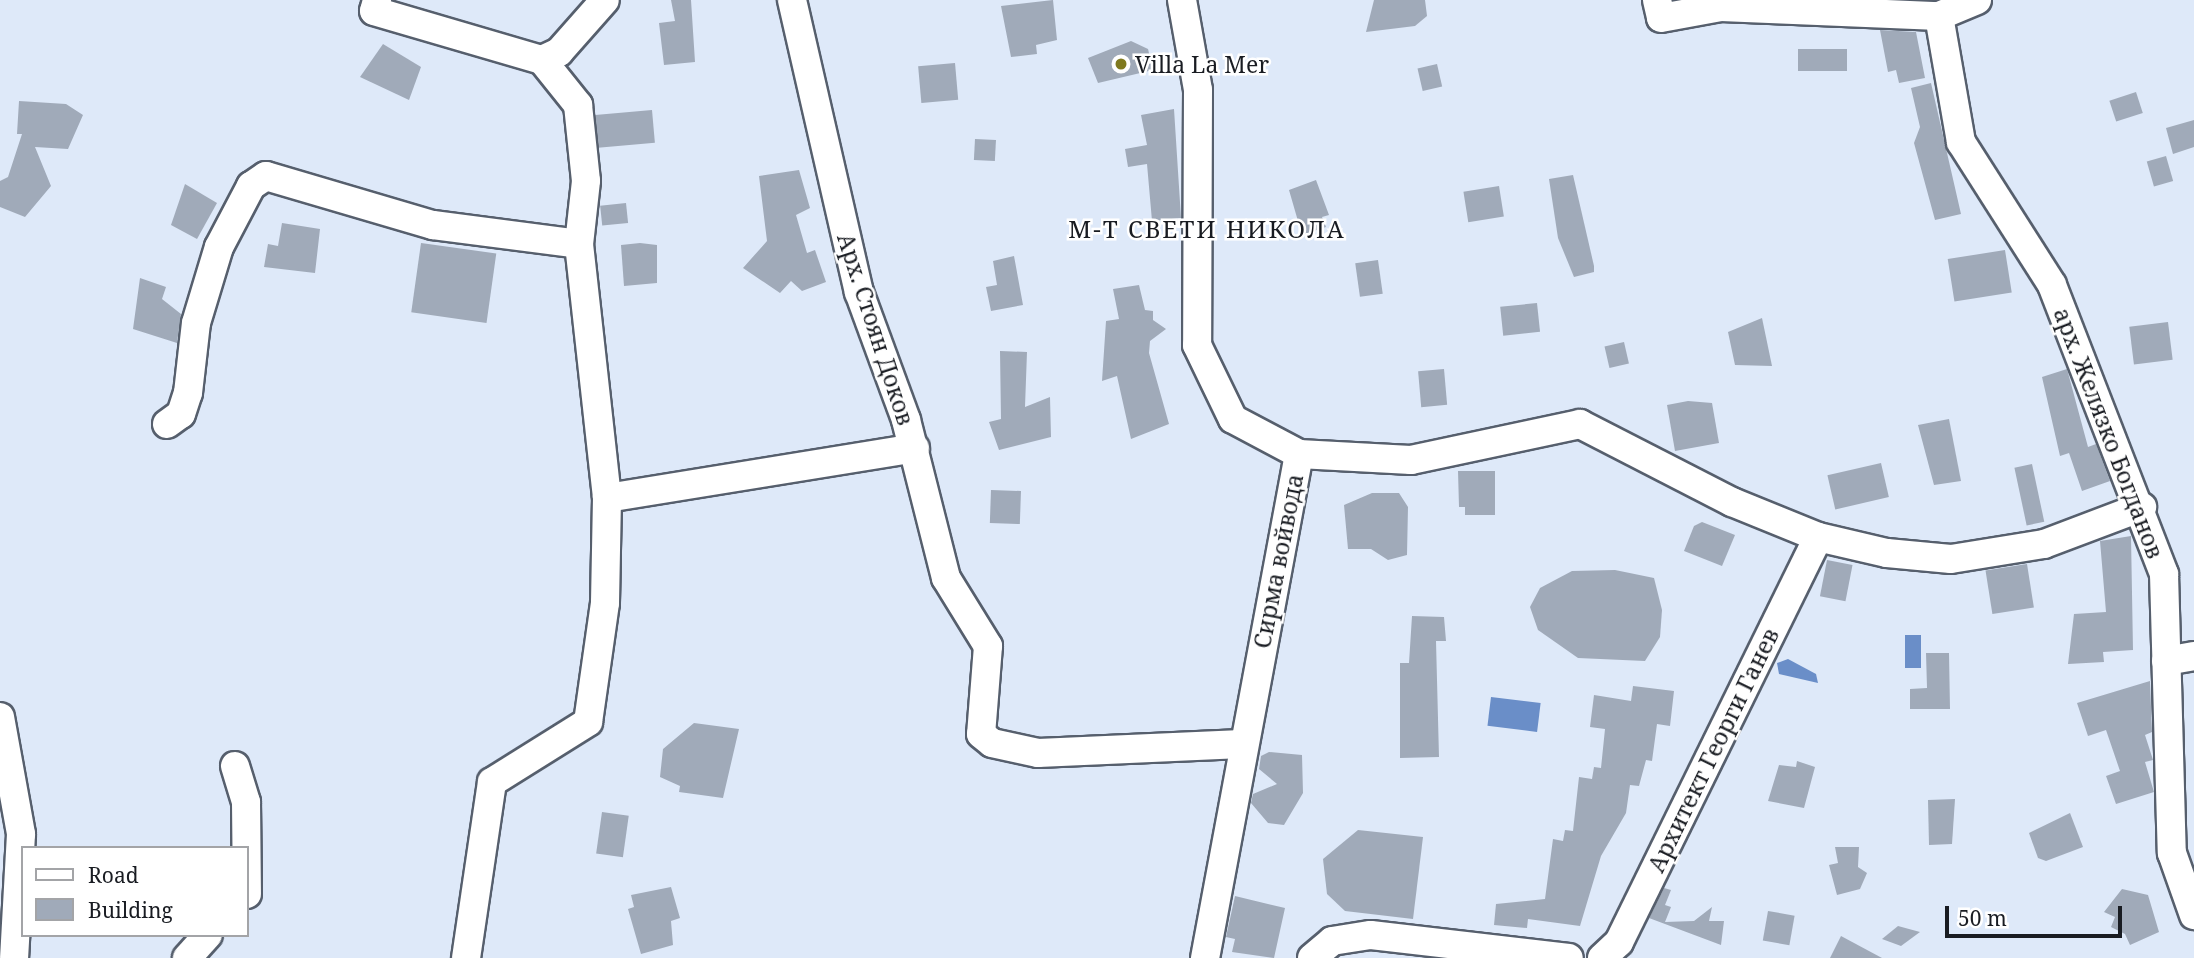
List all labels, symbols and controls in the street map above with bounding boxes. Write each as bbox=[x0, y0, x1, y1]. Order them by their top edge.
place label: Villa La Mer bbox=[1135, 50, 1269, 78]
marker: Villa La Mer bbox=[1113, 56, 1129, 72]
district label: М-Т СВЕТИ НИКОЛА bbox=[1070, 215, 1344, 243]
street label: Арх. Стоян Доков bbox=[832, 230, 920, 428]
street label: арх. Желязко Богданов bbox=[2048, 304, 2170, 562]
street label: Сирма войвода bbox=[1248, 471, 1308, 651]
street label: Архитект Георги Ганев bbox=[1642, 623, 1784, 877]
legend bbox=[21, 846, 248, 937]
text: Road bbox=[88, 861, 139, 889]
scale bar bbox=[1949, 892, 2126, 936]
text: Building bbox=[88, 896, 173, 924]
text: 50 m bbox=[1958, 904, 2007, 932]

